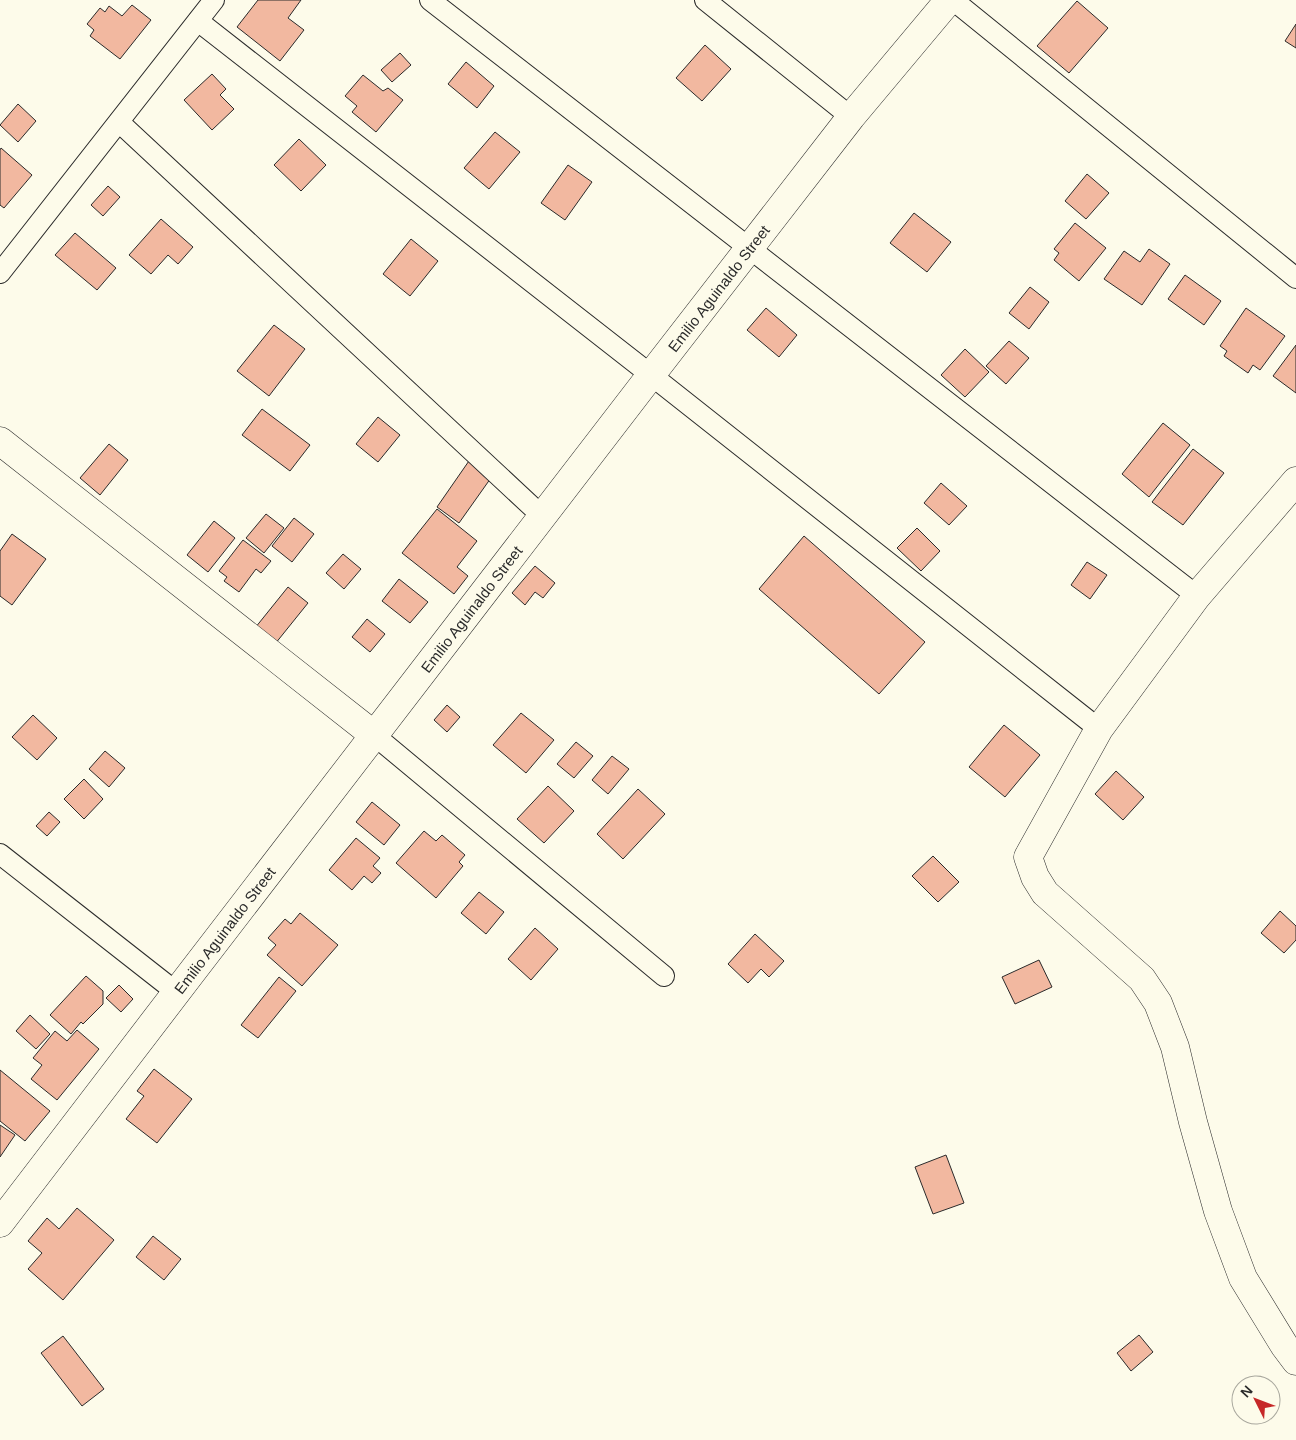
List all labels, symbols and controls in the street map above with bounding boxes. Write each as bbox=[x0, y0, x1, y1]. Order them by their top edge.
street label: Emilio Aguinaldo Street bbox=[664, 221, 773, 355]
street label: Emilio Aguinaldo Street bbox=[417, 542, 526, 676]
street label: Emilio Aguinaldo Street bbox=[170, 863, 279, 997]
north arrow bbox=[1231, 1375, 1281, 1425]
text: N bbox=[1237, 1382, 1256, 1400]

